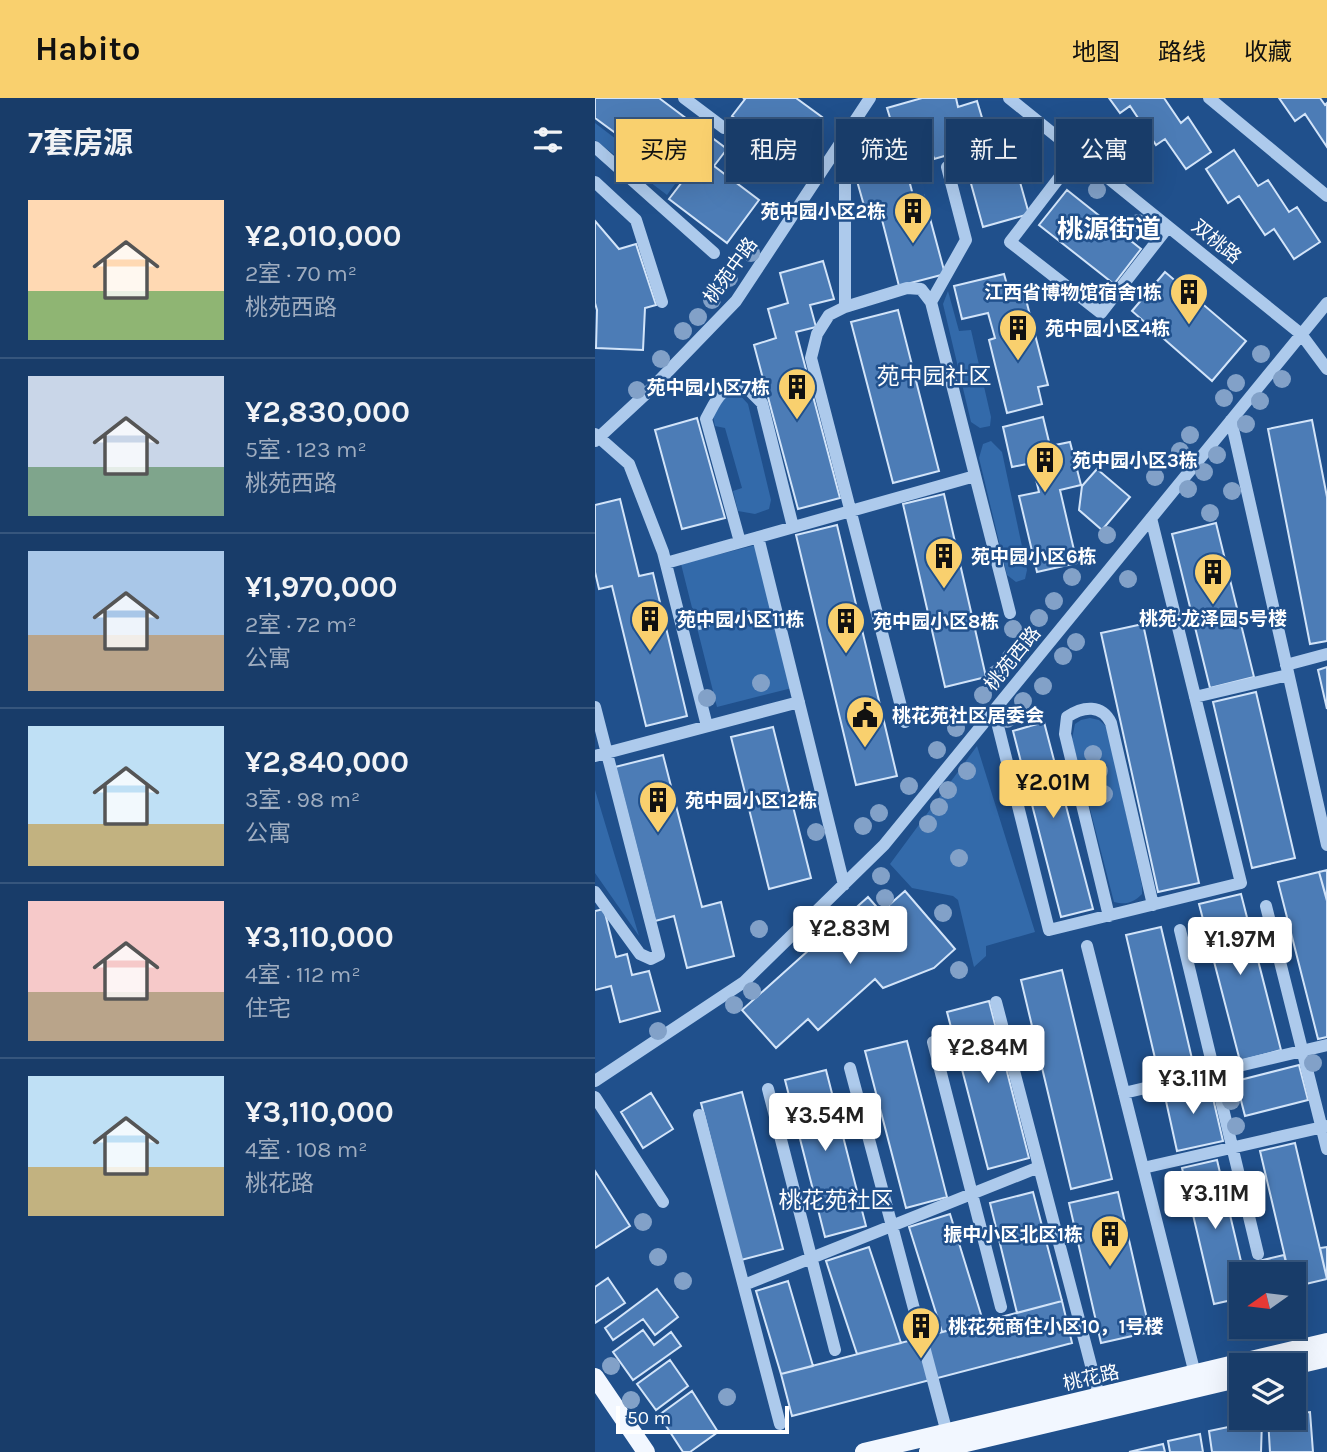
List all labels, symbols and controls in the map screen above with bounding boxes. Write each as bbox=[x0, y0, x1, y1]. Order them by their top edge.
text: Habito bbox=[35, 30, 140, 68]
text: 地图 bbox=[1072, 38, 1120, 66]
text: 路线 bbox=[1158, 38, 1206, 66]
text: 收藏 bbox=[1244, 38, 1292, 66]
chip: 买房 bbox=[616, 119, 712, 182]
chip: 租房 bbox=[726, 119, 822, 182]
chip: 筛选 bbox=[836, 119, 932, 182]
chip: 新上 bbox=[946, 119, 1042, 182]
chip: 公寓 bbox=[1056, 119, 1152, 182]
icon: filters bbox=[529, 121, 567, 159]
text: 7套房源 bbox=[28, 125, 133, 161]
building icon: 苑中园小区2栋 bbox=[892, 190, 934, 245]
place label: 苑中园小区2栋 bbox=[761, 201, 886, 223]
district label: 桃源街道 bbox=[1057, 214, 1161, 245]
street label: 双桃路 bbox=[1187, 215, 1245, 268]
text: ¥2,010,000 bbox=[245, 218, 402, 254]
icon: home bbox=[84, 228, 168, 312]
street label: 桃苑中路 bbox=[700, 233, 762, 308]
text: 2室 · 70 m² bbox=[245, 260, 357, 287]
building icon: 江西省博物馆宿舍1栋 bbox=[1168, 271, 1210, 326]
place label: 江西省博物馆宿舍1栋 bbox=[984, 282, 1162, 304]
text: 桃苑西路 bbox=[245, 294, 337, 321]
building icon: 苑中园小区4栋 bbox=[997, 307, 1039, 362]
place label: 苑中园小区4栋 bbox=[1045, 318, 1170, 340]
district label: 苑中园社区 bbox=[877, 363, 992, 390]
building icon: 苑中园小区7栋 bbox=[776, 366, 818, 421]
place label: 苑中园小区7栋 bbox=[647, 377, 770, 399]
text: ¥2,830,000 bbox=[245, 394, 410, 430]
icon: home bbox=[84, 404, 168, 488]
text: 5室 · 123 m² bbox=[245, 436, 367, 463]
building icon: 苑中园小区3栋 bbox=[1024, 439, 1066, 494]
place label: 苑中园小区3栋 bbox=[1072, 450, 1198, 472]
text: 桃苑西路 bbox=[245, 470, 337, 497]
building icon: 苑中园小区6栋 bbox=[923, 535, 965, 590]
place label: 苑中园小区6栋 bbox=[971, 546, 1097, 568]
building icon: 桃苑·龙泽园5号楼 bbox=[1192, 551, 1234, 606]
text: ¥1,970,000 bbox=[245, 569, 398, 605]
icon: home bbox=[84, 579, 168, 663]
building icon: 苑中园小区11栋 bbox=[629, 598, 671, 653]
building icon: 苑中园小区8栋 bbox=[825, 600, 867, 655]
place label: 桃苑·龙泽园5号楼 bbox=[1139, 608, 1287, 630]
place label: 苑中园小区11栋 bbox=[677, 609, 805, 631]
text: 2室 · 72 m² bbox=[245, 611, 357, 638]
place label: 苑中园小区8栋 bbox=[873, 611, 999, 633]
street label: 桃苑西路 bbox=[980, 622, 1045, 695]
text: 公寓 bbox=[245, 645, 291, 672]
public building icon: 桃花苑社区居委会 bbox=[844, 694, 886, 749]
place label: 桃花苑社区居委会 bbox=[892, 705, 1044, 727]
text: ¥2,840,000 bbox=[245, 744, 409, 780]
icon: home bbox=[84, 754, 168, 838]
pin: ¥2.01M bbox=[996, 760, 1110, 820]
text: ¥2.01M bbox=[1015, 769, 1091, 796]
building icon: 苑中园小区12栋 bbox=[637, 779, 679, 834]
text: 3室 · 98 m² bbox=[245, 786, 360, 813]
place label: 苑中园小区12栋 bbox=[685, 790, 817, 812]
text: 公寓 bbox=[245, 820, 291, 847]
pin: ¥2.83M bbox=[793, 906, 907, 966]
text: ¥2.83M bbox=[809, 915, 891, 942]
pin: ¥1.97M bbox=[1183, 918, 1297, 977]
text: ¥3,110,000 bbox=[245, 919, 394, 955]
text: ¥1.97M bbox=[1204, 926, 1276, 953]
icon: home bbox=[84, 929, 168, 1013]
text: 4室 · 112 m² bbox=[245, 961, 361, 988]
text: 住宅 bbox=[245, 995, 291, 1022]
pin: ¥2.84M bbox=[931, 1026, 1045, 1085]
text: ¥2.84M bbox=[947, 1034, 1029, 1061]
pin: ¥3.11M bbox=[1136, 1056, 1250, 1116]
text: ¥3.11M bbox=[1158, 1065, 1228, 1092]
text: ¥3,110,000 bbox=[245, 1094, 394, 1130]
pin: ¥3.54M bbox=[768, 1094, 882, 1153]
text: ¥3.54M bbox=[785, 1102, 865, 1129]
icon: home bbox=[84, 1104, 168, 1188]
text: 4室 · 108 m² bbox=[245, 1136, 367, 1163]
text: 桃花路 bbox=[245, 1170, 314, 1197]
pin: ¥3.11M bbox=[1158, 1172, 1272, 1231]
text: ¥3.11M bbox=[1180, 1180, 1250, 1207]
district label: 桃花苑社区 bbox=[779, 1187, 894, 1214]
building icon: 振中小区北区1栋 bbox=[1089, 1213, 1131, 1268]
place label: 振中小区北区1栋 bbox=[943, 1224, 1083, 1246]
north arrow bbox=[1229, 1262, 1305, 1339]
map controls bbox=[1229, 1262, 1306, 1430]
building icon: 桃花苑商住小区10，1号楼 bbox=[900, 1305, 942, 1360]
place label: 桃花苑商住小区10，1号楼 bbox=[948, 1316, 1164, 1338]
button: layers bbox=[1229, 1353, 1306, 1430]
street label: 桃花路 bbox=[1061, 1361, 1121, 1395]
scale bar bbox=[616, 1403, 789, 1435]
text: 50 m bbox=[627, 1407, 671, 1429]

